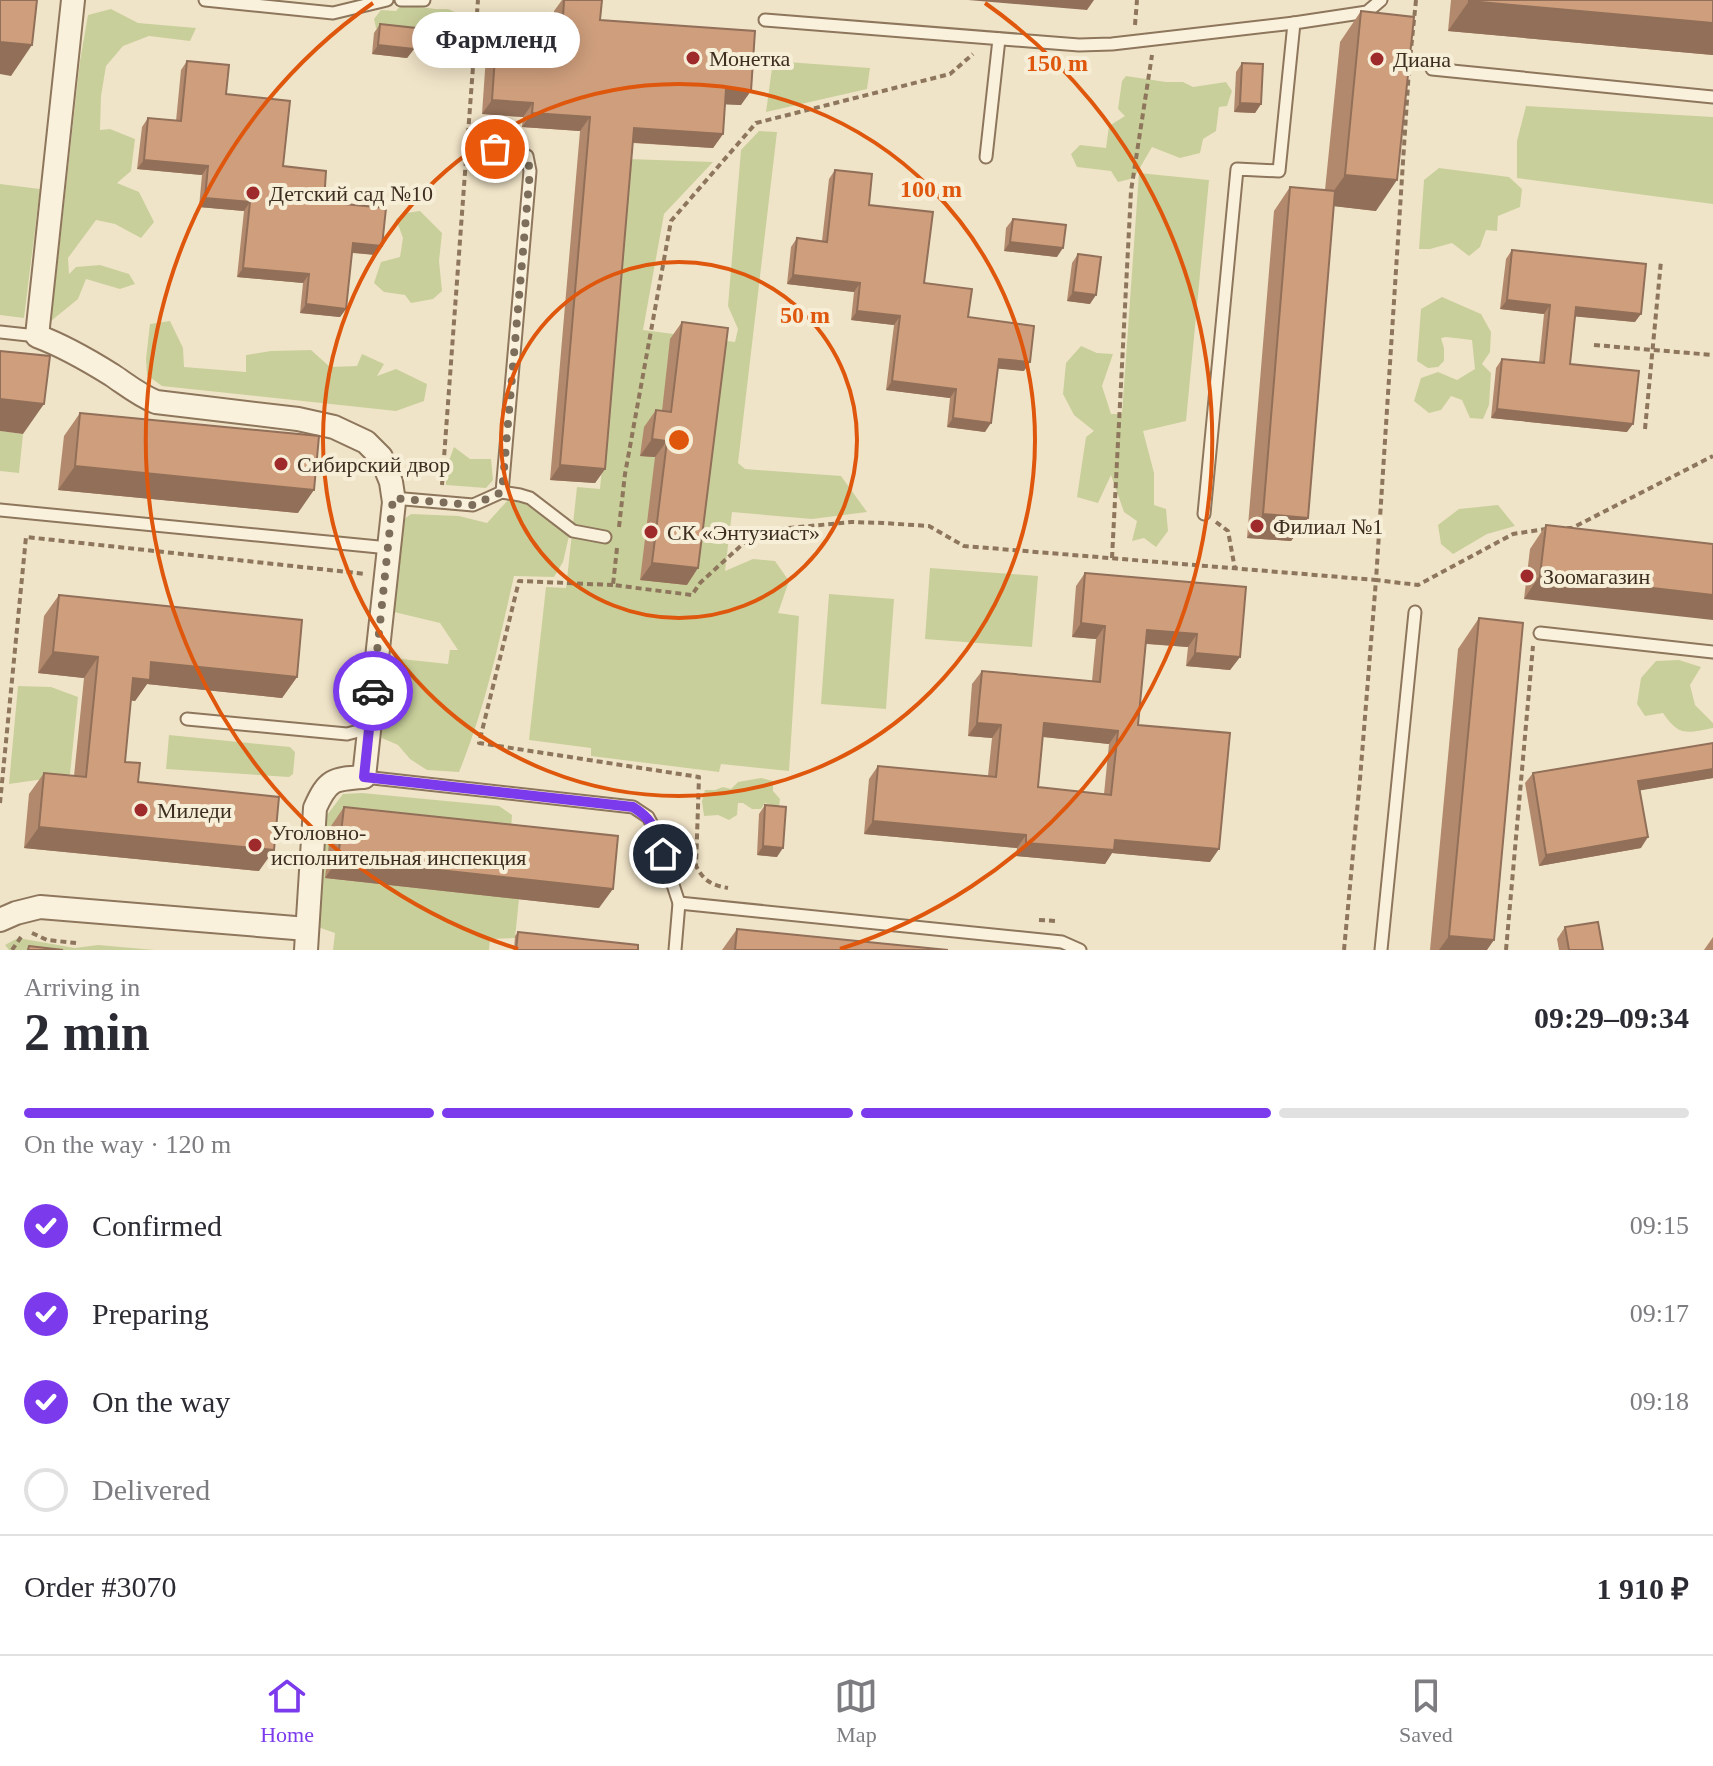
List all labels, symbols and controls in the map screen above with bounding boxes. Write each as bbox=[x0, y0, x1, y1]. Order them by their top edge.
callout: Фармленд bbox=[411, 13, 579, 69]
text: Фармленд bbox=[435, 25, 557, 54]
place label: Монетка bbox=[709, 46, 791, 71]
place label: Диана bbox=[1393, 47, 1451, 72]
marker: Монетка bbox=[684, 49, 702, 67]
text: 150 m bbox=[1026, 50, 1088, 76]
marker: Диана bbox=[1368, 50, 1386, 68]
pin bbox=[461, 115, 529, 183]
icon: bag bbox=[473, 127, 517, 171]
text: 100 m bbox=[900, 176, 962, 202]
place label: Детский сад №10 bbox=[269, 181, 433, 206]
marker: Детский сад №10 bbox=[244, 184, 262, 202]
text: 50 m bbox=[780, 302, 830, 328]
centre of rings bbox=[665, 426, 693, 454]
place label: Сибирский двор bbox=[297, 452, 450, 477]
marker: Сибирский двор bbox=[272, 455, 290, 473]
place label: Филиал №1 bbox=[1273, 514, 1383, 539]
marker: Филиал №1 bbox=[1248, 517, 1266, 535]
place label: СК «Энтузиаст» bbox=[667, 520, 820, 545]
marker: СК «Энтузиаст» bbox=[642, 523, 660, 541]
place label: Зоомагазин bbox=[1543, 564, 1650, 589]
marker: Зоомагазин bbox=[1518, 567, 1536, 585]
courier bbox=[333, 651, 413, 731]
icon: car bbox=[351, 669, 395, 713]
place label: Миледи bbox=[157, 798, 232, 823]
marker: Миледи bbox=[132, 801, 150, 819]
place label: Уголовно- исполнительная инспекция bbox=[271, 820, 526, 870]
pin bbox=[629, 820, 697, 888]
icon: home bbox=[641, 832, 685, 876]
marker: Уголовно- исполнительная инспекция bbox=[246, 836, 264, 854]
text: Arriving in bbox=[24, 973, 140, 1002]
text: 09:29–09:34 bbox=[1534, 1001, 1689, 1034]
text: 2 min bbox=[24, 1004, 150, 1061]
text: On the way · 120 m bbox=[24, 1130, 231, 1159]
icon: check bbox=[24, 1204, 68, 1248]
text: Confirmed bbox=[92, 1209, 222, 1242]
text: 09:15 bbox=[1630, 1211, 1689, 1240]
icon: check bbox=[24, 1292, 68, 1336]
text: Preparing bbox=[92, 1297, 209, 1330]
text: 09:17 bbox=[1630, 1299, 1689, 1328]
icon: check bbox=[24, 1380, 68, 1424]
text: On the way bbox=[92, 1385, 230, 1418]
text: 09:18 bbox=[1630, 1387, 1689, 1416]
text: Delivered bbox=[92, 1473, 210, 1506]
text: Order #3070 bbox=[24, 1570, 176, 1603]
text: 1 910 ₽ bbox=[1597, 1572, 1689, 1605]
tab: Home bbox=[260, 1674, 314, 1748]
tab: Map bbox=[834, 1674, 878, 1748]
tab: Saved bbox=[1399, 1674, 1453, 1748]

